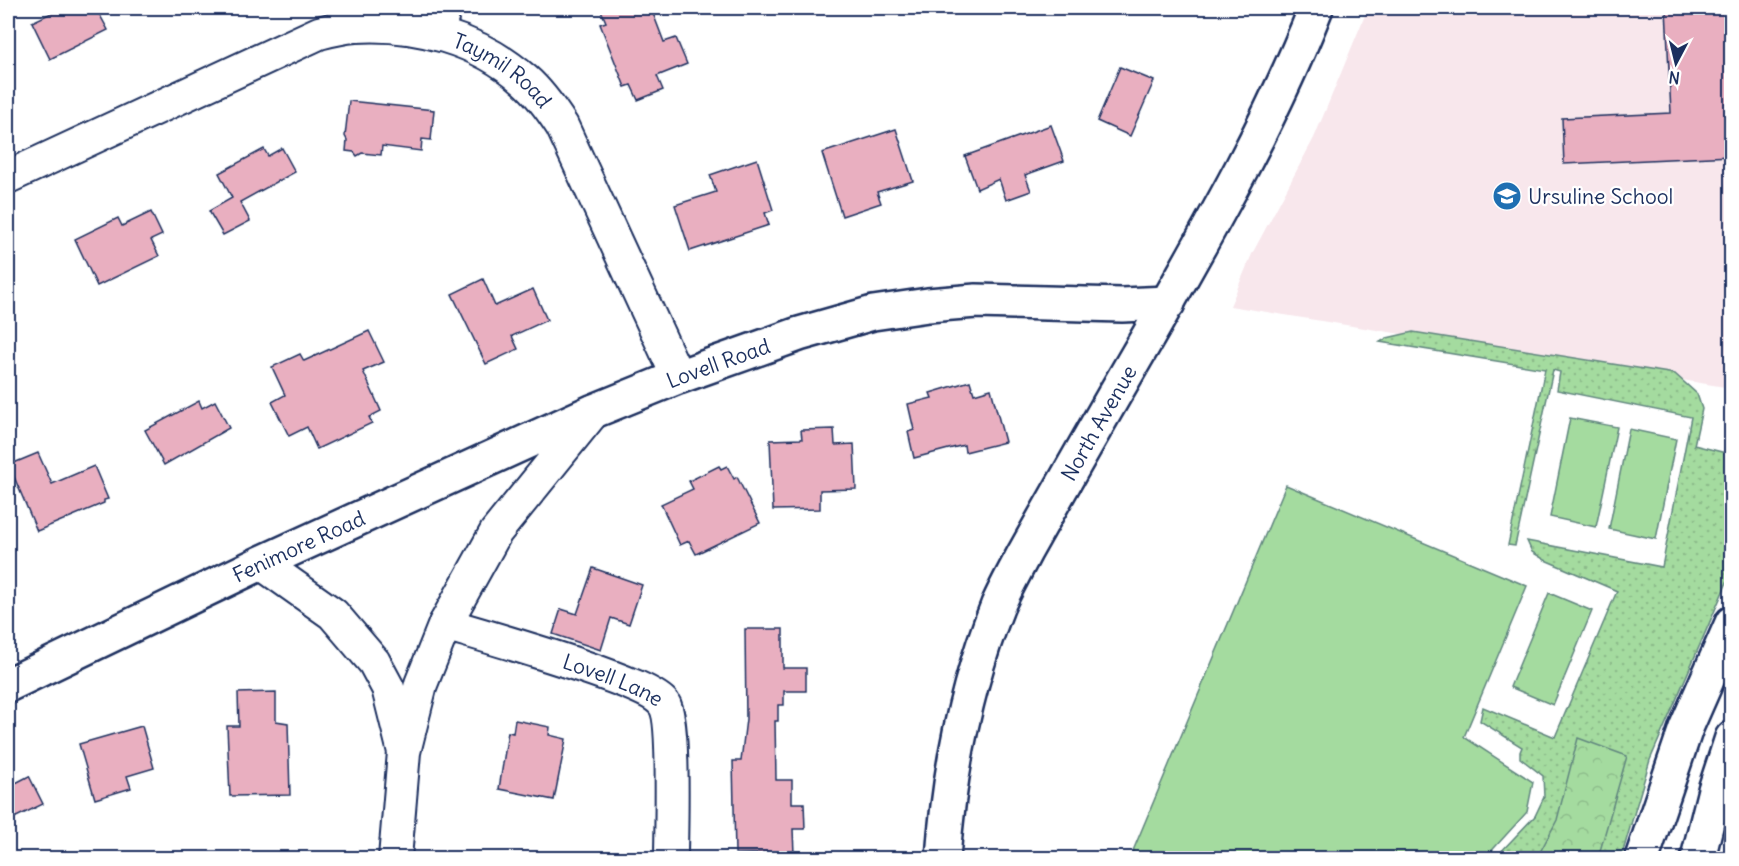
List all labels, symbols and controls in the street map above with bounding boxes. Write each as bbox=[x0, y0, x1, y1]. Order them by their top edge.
street label: Taymil Road bbox=[450, 26, 558, 113]
north arrow bbox=[1646, 33, 1706, 93]
text: N bbox=[1667, 67, 1681, 88]
school or university icon: Ursuline School bbox=[1491, 180, 1523, 212]
place label: Ursuline School bbox=[1528, 183, 1673, 210]
street label: Lovell Road bbox=[662, 332, 774, 394]
street label: North Avenue bbox=[1055, 360, 1142, 486]
street label: Fenimore Road bbox=[228, 504, 369, 588]
street label: Lovell Lane bbox=[560, 647, 669, 712]

